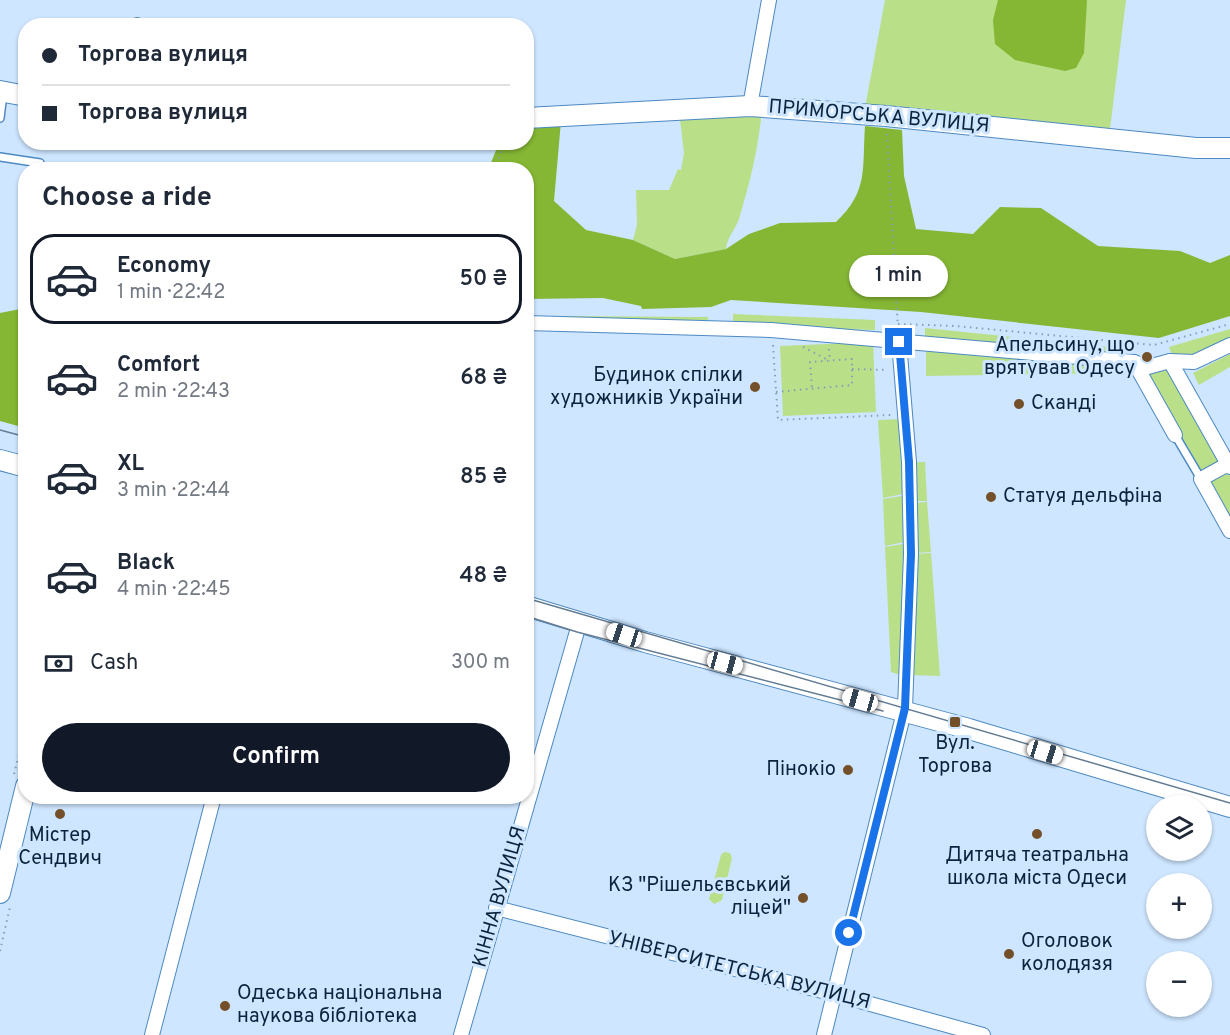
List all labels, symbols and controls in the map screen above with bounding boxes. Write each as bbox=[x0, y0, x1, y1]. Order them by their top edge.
text: Торгова вулиця bbox=[78, 42, 248, 69]
street label: ПРИМОРСЬКА ВУЛИЦЯ bbox=[767, 94, 991, 140]
text: Торгова вулиця bbox=[78, 100, 248, 127]
text: Choose a ride bbox=[42, 181, 212, 215]
icon: car bbox=[45, 252, 99, 306]
text: Economy bbox=[117, 253, 211, 280]
callout: 1 min bbox=[850, 255, 948, 297]
text: 1 min bbox=[875, 263, 922, 289]
text: 50 ₴ bbox=[459, 266, 507, 293]
text: 1 min · 22:42 bbox=[117, 280, 225, 306]
route end bbox=[885, 328, 912, 355]
place label: Апельсину, що врятував Одесу bbox=[984, 333, 1135, 382]
marker: Апельсину, що врятував Одесу bbox=[1140, 350, 1154, 364]
icon: car bbox=[45, 351, 99, 405]
text: Comfort bbox=[117, 352, 200, 379]
place label: Будинок спілки художників України bbox=[550, 363, 743, 412]
text: 68 ₴ bbox=[460, 365, 507, 392]
text: 2 min · 22:43 bbox=[117, 379, 230, 405]
marker: Будинок спілки художників України bbox=[748, 380, 762, 394]
place label: Сканді bbox=[1031, 391, 1096, 417]
marker: Сканді bbox=[1012, 397, 1026, 411]
icon: car bbox=[45, 450, 99, 504]
text: XL bbox=[117, 451, 144, 478]
text: 85 ₴ bbox=[460, 464, 507, 491]
text: 3 min · 22:44 bbox=[117, 478, 230, 504]
place label: Статуя дельфіна bbox=[1003, 484, 1162, 510]
marker: Статуя дельфіна bbox=[984, 490, 998, 504]
icon: car bbox=[45, 549, 99, 603]
text: Black bbox=[117, 550, 175, 577]
text: 48 ₴ bbox=[460, 563, 507, 590]
text: 4 min · 22:45 bbox=[117, 577, 231, 603]
car bbox=[604, 621, 644, 649]
icon: cash bbox=[42, 647, 75, 680]
text: Cash bbox=[90, 650, 139, 677]
text: 300 m bbox=[451, 650, 510, 676]
car bbox=[705, 650, 745, 676]
car bbox=[840, 686, 880, 714]
marker: Вул. Торгова bbox=[948, 715, 962, 729]
button: Confirm bbox=[42, 723, 510, 792]
place label: Вул. Торгова bbox=[918, 731, 992, 780]
car bbox=[1025, 738, 1065, 766]
place label: Пінокіо bbox=[766, 757, 836, 783]
marker: Пінокіо bbox=[841, 763, 855, 777]
map controls bbox=[1146, 795, 1212, 1017]
button: layers bbox=[1146, 795, 1212, 861]
marker: Містер Сендвич bbox=[53, 807, 67, 821]
place label: Містер Сендвич bbox=[18, 823, 102, 872]
street label: КІННА ВУЛИЦЯ bbox=[467, 823, 533, 971]
marker: Дитяча театральна школа міста Одеси bbox=[1030, 827, 1044, 841]
place label: Дитяча театральна школа міста Одеси bbox=[945, 843, 1129, 892]
place label: КЗ "Рішельєвський ліцей" bbox=[608, 873, 791, 922]
button: + bbox=[1146, 873, 1212, 939]
marker: КЗ "Рішельєвський ліцей" bbox=[796, 891, 810, 905]
route start bbox=[835, 919, 862, 946]
street label: УНІВЕРСИТЕТСЬКА ВУЛИЦЯ bbox=[605, 926, 873, 1016]
place label: Оголовок колодязя bbox=[1021, 929, 1113, 978]
marker: Оголовок колодязя bbox=[1002, 947, 1016, 961]
button: − bbox=[1146, 951, 1212, 1017]
place label: Одеська національна наукова бібліотека bbox=[237, 981, 442, 1030]
marker: Одеська національна наукова бібліотека bbox=[218, 999, 232, 1013]

